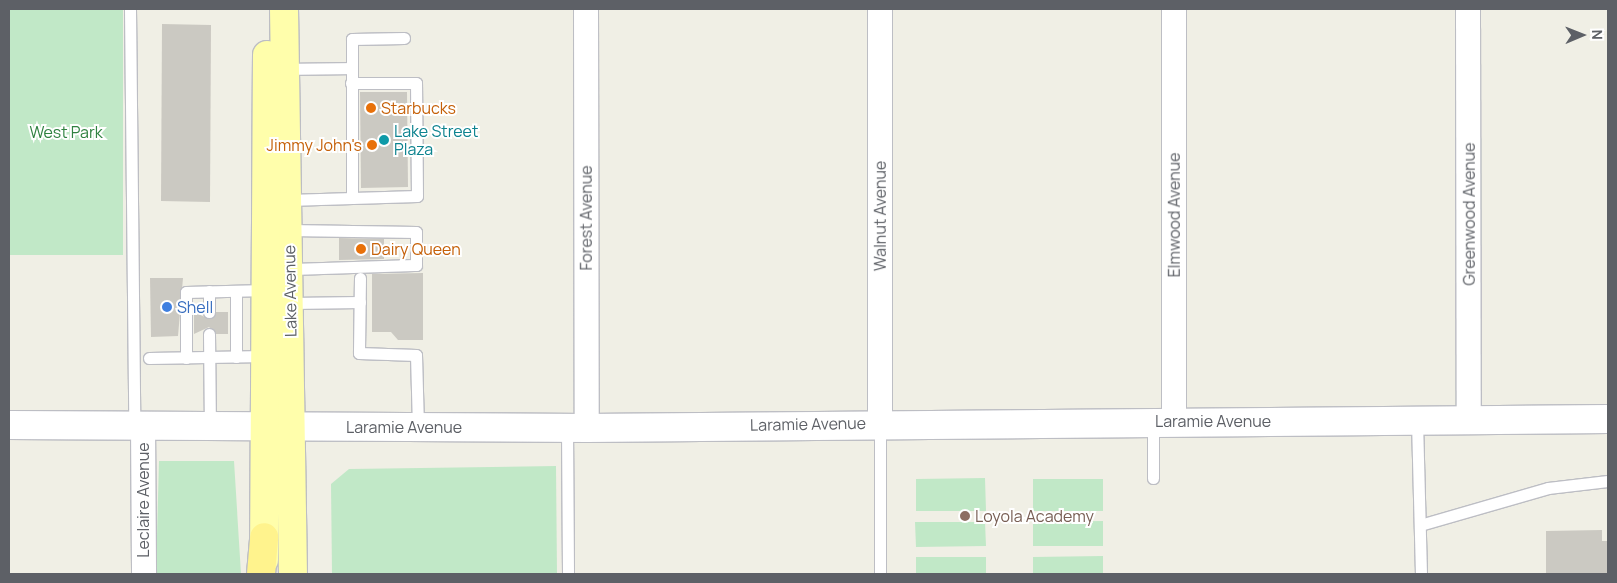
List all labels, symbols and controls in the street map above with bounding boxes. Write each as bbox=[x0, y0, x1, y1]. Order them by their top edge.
north arrow bbox=[1557, 10, 1607, 60]
text: N bbox=[1588, 30, 1607, 40]
place label: Starbucks bbox=[381, 98, 456, 118]
marker: Starbucks bbox=[365, 102, 377, 114]
place label: Lake Street Plaza bbox=[394, 121, 478, 159]
park label: West Park bbox=[29, 122, 103, 142]
marker: Lake Street Plaza bbox=[378, 134, 390, 146]
place label: Jimmy John's bbox=[267, 135, 362, 155]
marker: Jimmy John's bbox=[366, 139, 378, 151]
street label: Greenwood Avenue bbox=[1459, 142, 1479, 286]
street label: Elmwood Avenue bbox=[1164, 153, 1184, 277]
street label: Walnut Avenue bbox=[870, 161, 890, 271]
street label: Forest Avenue bbox=[576, 165, 596, 271]
place label: Dairy Queen bbox=[371, 239, 461, 259]
marker: Dairy Queen bbox=[355, 243, 367, 255]
street label: Lake Avenue bbox=[280, 245, 300, 337]
place label: Shell bbox=[177, 297, 213, 317]
marker: Shell bbox=[161, 301, 173, 313]
street label: Laramie Avenue bbox=[1155, 411, 1271, 431]
street label: Laramie Avenue bbox=[750, 413, 866, 435]
street label: Laramie Avenue bbox=[346, 417, 462, 437]
street label: Leclaire Avenue bbox=[133, 442, 153, 558]
place label: Loyola Academy bbox=[975, 506, 1094, 526]
marker: Loyola Academy bbox=[959, 510, 971, 522]

